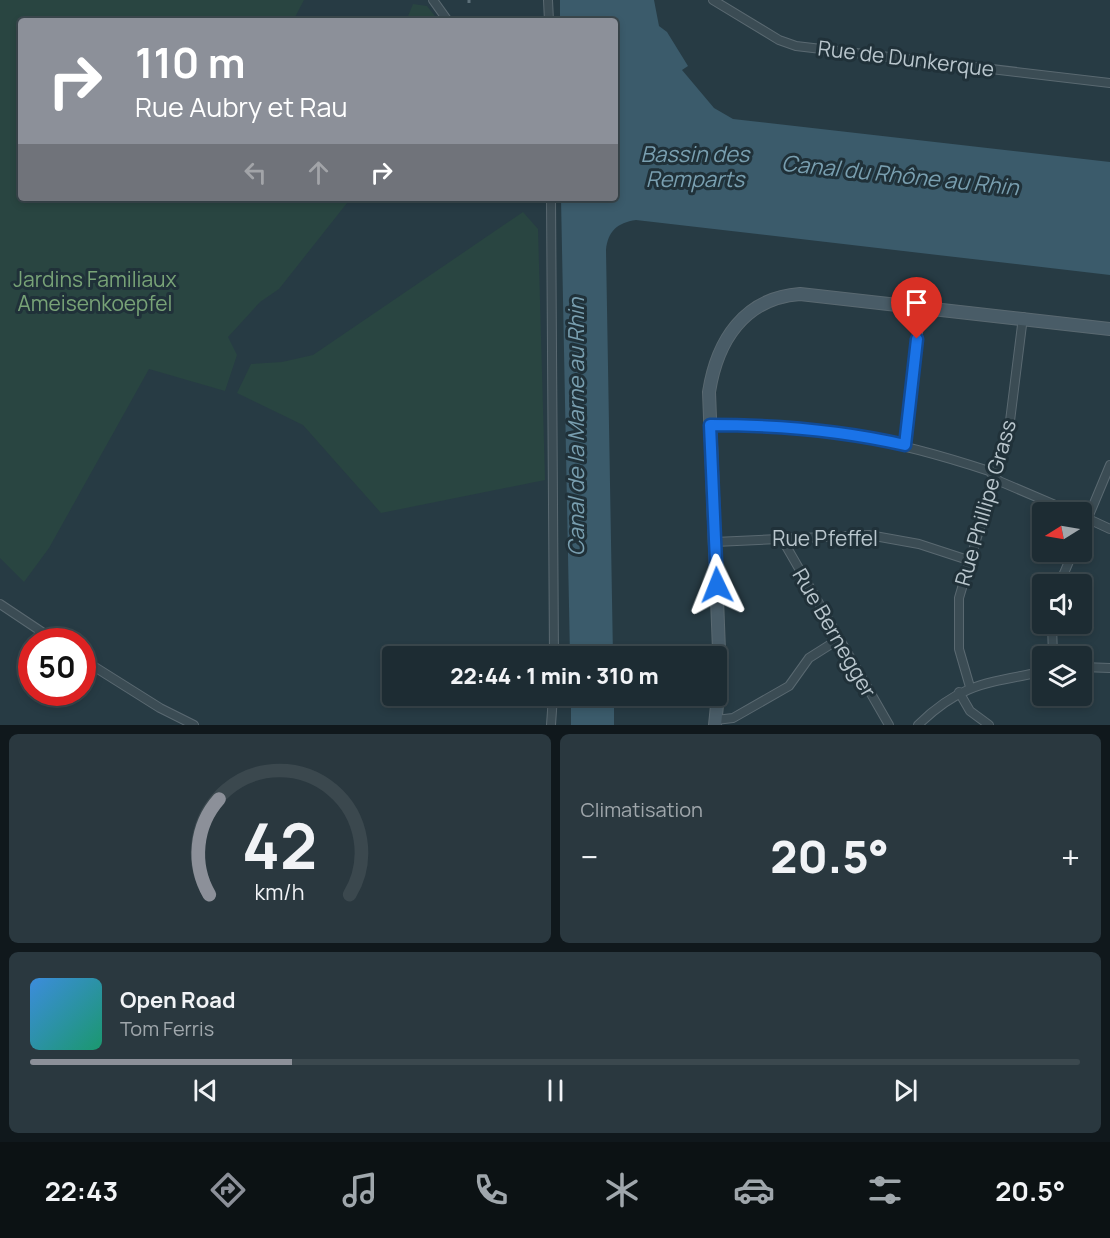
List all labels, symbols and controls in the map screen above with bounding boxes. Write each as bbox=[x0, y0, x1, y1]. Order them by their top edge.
text: 110 m bbox=[135, 33, 246, 91]
street label: Rue de Dunkerque bbox=[816, 33, 996, 83]
icon: right bbox=[36, 42, 114, 120]
text: Rue Aubry et Rau bbox=[135, 88, 348, 125]
water label: Bassin des Remparts bbox=[641, 139, 751, 194]
water label: Canal du Rhône au Rhin bbox=[780, 148, 1021, 202]
icon: left bbox=[239, 156, 272, 189]
icon: ahead bbox=[302, 156, 335, 189]
icon: right bbox=[365, 156, 398, 189]
park label: Jardins Familiaux Ameisenkoepfel bbox=[13, 265, 177, 317]
pin bbox=[891, 277, 942, 339]
icon: arrive bbox=[900, 286, 933, 319]
water label: Canal de la Marne au Rhin bbox=[561, 297, 591, 556]
street label: Rue Phillipe Grass bbox=[948, 416, 1022, 589]
north arrow bbox=[1032, 502, 1092, 562]
map controls bbox=[1032, 502, 1092, 706]
street label: Rue Pfeffel bbox=[772, 524, 878, 552]
position arrow bbox=[685, 553, 749, 617]
street label: Rue Bernegger bbox=[787, 563, 883, 702]
button: sound bbox=[1032, 574, 1092, 634]
speed limit sign: 50 bbox=[18, 628, 96, 706]
button: layers bbox=[1032, 646, 1092, 706]
text: 22:44 · 1 min · 310 m bbox=[450, 661, 659, 691]
text: Climatisation bbox=[581, 796, 703, 823]
text: 42 bbox=[242, 802, 317, 888]
text: 20.5° bbox=[770, 825, 889, 887]
text: − bbox=[581, 834, 598, 879]
text: + bbox=[1061, 834, 1080, 879]
text: km/h bbox=[255, 878, 305, 907]
text: Open Road bbox=[120, 985, 235, 1015]
text: Tom Ferris bbox=[120, 1015, 214, 1042]
icon: previous bbox=[189, 1074, 222, 1107]
icon: pause bbox=[539, 1074, 572, 1107]
icon: next bbox=[889, 1074, 922, 1107]
icon: directions bbox=[207, 1169, 249, 1211]
icon: music bbox=[339, 1169, 381, 1211]
icon: phone bbox=[470, 1169, 512, 1211]
icon: climate bbox=[601, 1169, 643, 1211]
icon: car bbox=[733, 1169, 775, 1211]
icon: filters bbox=[864, 1169, 906, 1211]
text: 22:43 bbox=[45, 1172, 118, 1209]
text: 20.5° bbox=[995, 1172, 1065, 1209]

